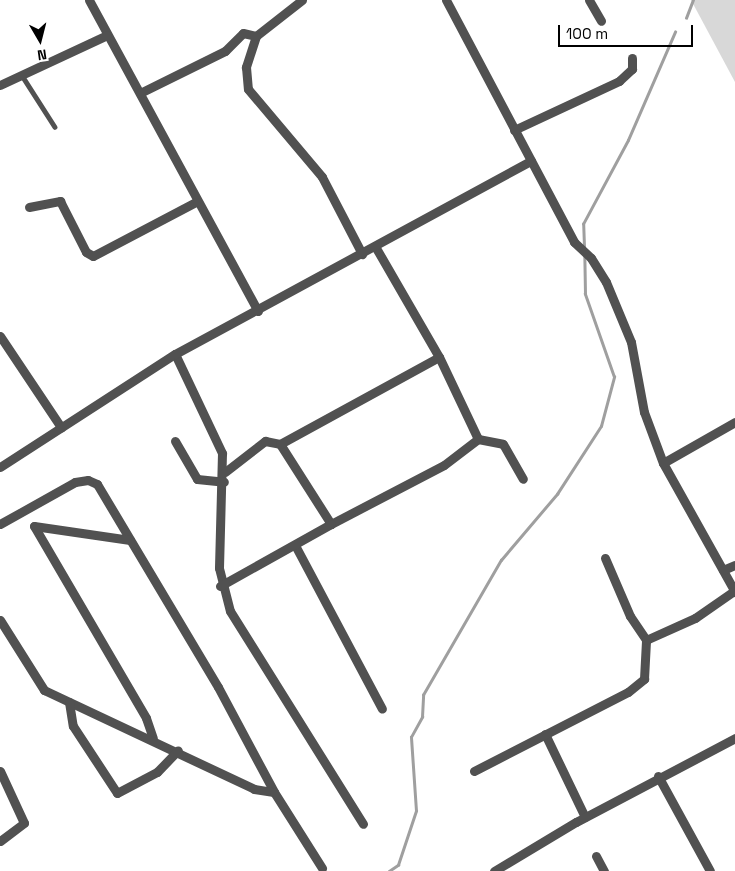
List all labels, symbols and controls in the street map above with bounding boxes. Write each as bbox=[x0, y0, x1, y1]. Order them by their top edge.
north arrow bbox=[15, 15, 65, 65]
scale bar bbox=[560, 15, 695, 47]
text: 100 m bbox=[566, 24, 608, 43]
text: N bbox=[36, 45, 48, 64]

